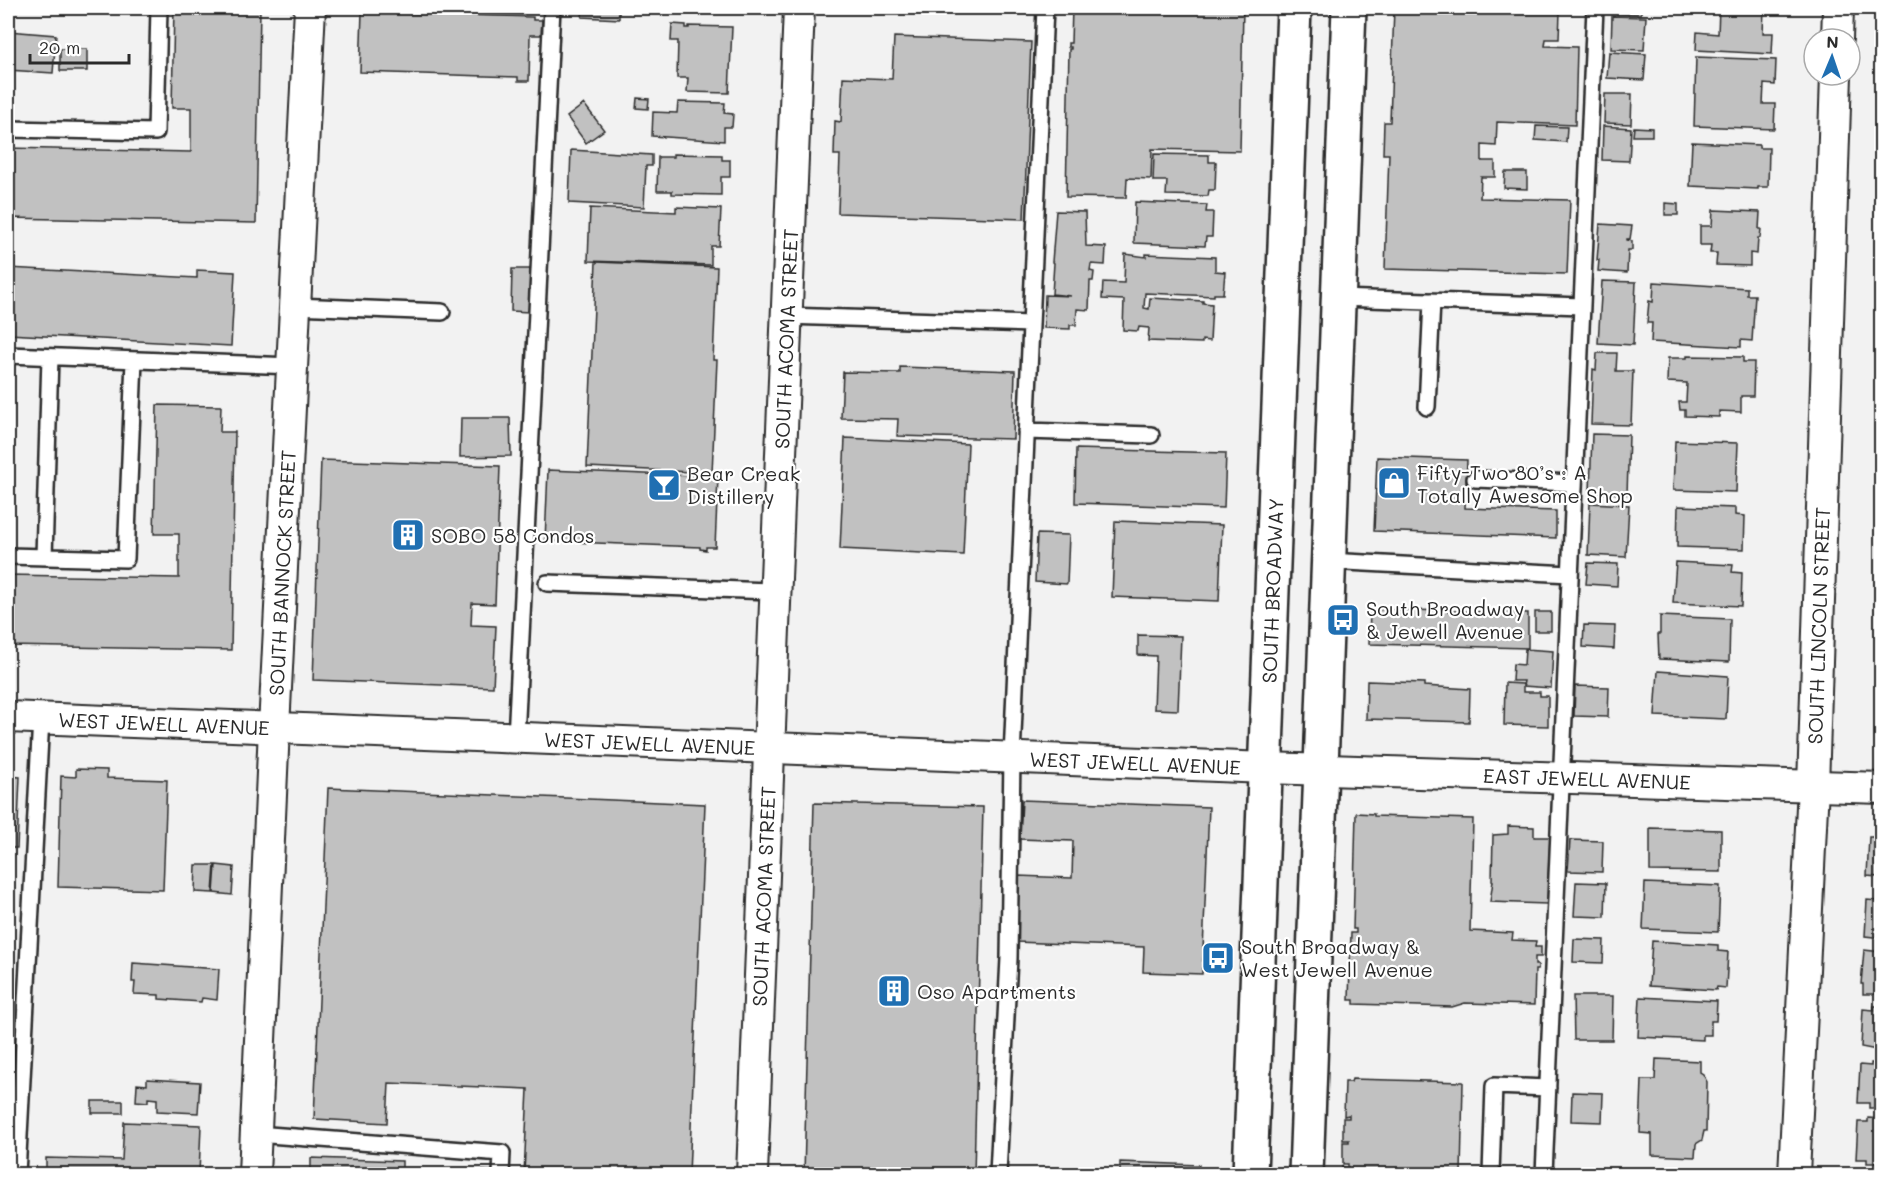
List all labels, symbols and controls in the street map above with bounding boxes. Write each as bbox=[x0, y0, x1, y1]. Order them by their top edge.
scale bar bbox=[30, 27, 129, 65]
north arrow bbox=[1802, 27, 1862, 87]
text: N bbox=[1826, 31, 1839, 52]
text: 20 m bbox=[39, 35, 80, 59]
street label: SOUTH ACOMA STREET bbox=[768, 228, 803, 449]
street label: SOUTH BANNOCK STREET bbox=[263, 449, 301, 696]
place label: Fifty-Two 80’s : A Totally Awesome Shop bbox=[1417, 459, 1633, 508]
place label: Bear Creak Distillery bbox=[687, 460, 800, 509]
shop icon: Fifty-Two 80’s : A Totally Awesome Shop bbox=[1376, 465, 1412, 501]
bar icon: Bear Creak Distillery bbox=[646, 467, 682, 503]
street label: SOUTH BROADWAY bbox=[1256, 497, 1289, 684]
street label: SOUTH LINCOLN STREET bbox=[1801, 506, 1835, 745]
building icon: SOBO 58 Condos bbox=[390, 517, 426, 553]
place label: SOBO 58 Condos bbox=[431, 522, 594, 548]
place label: South Broadway & Jewell Avenue bbox=[1366, 595, 1524, 644]
bus stop icon: South Broadway & Jewell Avenue bbox=[1325, 602, 1361, 638]
street label: WEST JEWELL AVENUE bbox=[58, 706, 270, 741]
street label: WEST JEWELL AVENUE bbox=[543, 726, 756, 760]
street label: WEST JEWELL AVENUE bbox=[1029, 745, 1241, 780]
street label: EAST JEWELL AVENUE bbox=[1483, 762, 1691, 795]
street label: SOUTH ACOMA STREET bbox=[746, 786, 781, 1007]
place label: South Broadway & West Jewell Avenue bbox=[1241, 933, 1433, 982]
bus stop icon: South Broadway & West Jewell Avenue bbox=[1200, 940, 1236, 976]
building icon: Oso Apartments bbox=[876, 973, 912, 1009]
place label: Oso Apartments bbox=[917, 978, 1076, 1004]

